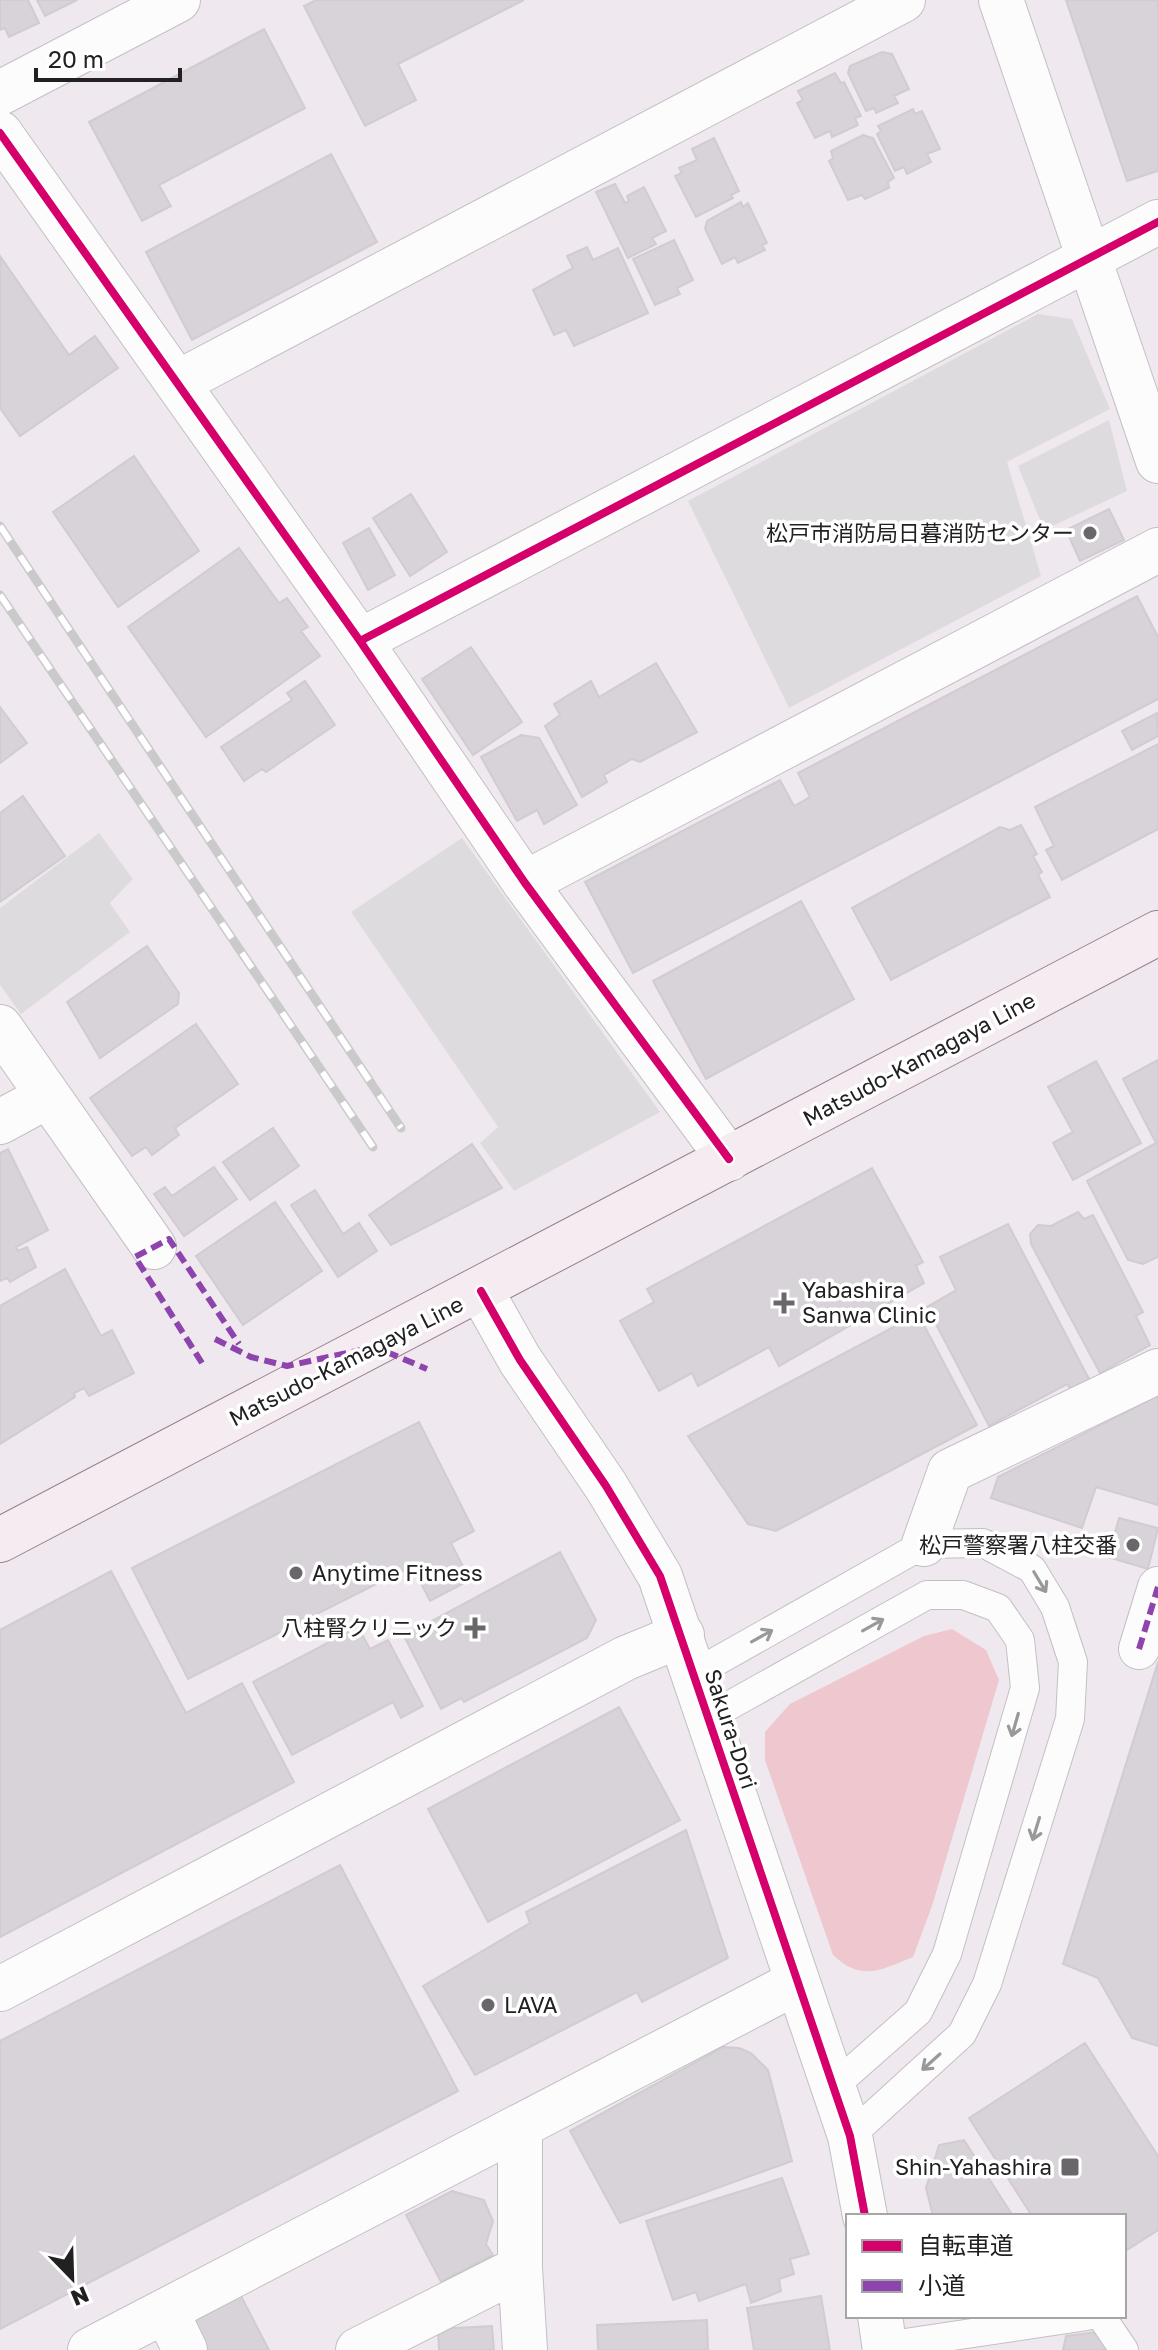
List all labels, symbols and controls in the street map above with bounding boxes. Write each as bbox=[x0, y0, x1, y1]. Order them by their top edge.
scale bar bbox=[36, 32, 180, 82]
text: 20 m bbox=[48, 44, 104, 73]
place label: 松戸市消防局日暮消防センター bbox=[766, 519, 1074, 546]
marker: 松戸市消防局日暮消防センター bbox=[1081, 524, 1099, 542]
street label: Matsudo-Kamagaya Line bbox=[798, 986, 1040, 1131]
place label: Yabashira Sanwa Clinic bbox=[802, 1276, 936, 1328]
street label: Matsudo-Kamagaya Line bbox=[224, 1290, 467, 1431]
marker: Yabashira Sanwa Clinic bbox=[773, 1292, 795, 1314]
place label: 松戸警察署八柱交番 bbox=[919, 1531, 1117, 1558]
marker: 松戸警察署八柱交番 bbox=[1124, 1536, 1142, 1554]
place label: Anytime Fitness bbox=[312, 1559, 483, 1586]
marker: Anytime Fitness bbox=[287, 1564, 305, 1582]
one-way arrow bbox=[1032, 1570, 1048, 1593]
place label: 八柱腎クリニック bbox=[281, 1614, 457, 1641]
marker: 八柱腎クリニック bbox=[464, 1617, 486, 1639]
one-way arrow bbox=[861, 1617, 884, 1633]
one-way arrow bbox=[749, 1628, 773, 1643]
street label: Sakura-Dori bbox=[699, 1665, 764, 1792]
one-way arrow bbox=[1007, 1711, 1022, 1737]
one-way arrow bbox=[1027, 1817, 1042, 1842]
place label: LAVA bbox=[504, 1991, 558, 2018]
marker: LAVA bbox=[479, 1996, 497, 2014]
one-way arrow bbox=[921, 2053, 941, 2071]
place label: Shin-Yahashira bbox=[895, 2153, 1052, 2180]
marker: Shin-Yahashira bbox=[1059, 2156, 1081, 2178]
legend bbox=[846, 2214, 1126, 2318]
text: 自転車道 bbox=[918, 2230, 1014, 2259]
north arrow bbox=[32, 2238, 112, 2318]
text: 小道 bbox=[918, 2270, 966, 2299]
text: N bbox=[67, 2281, 93, 2313]

